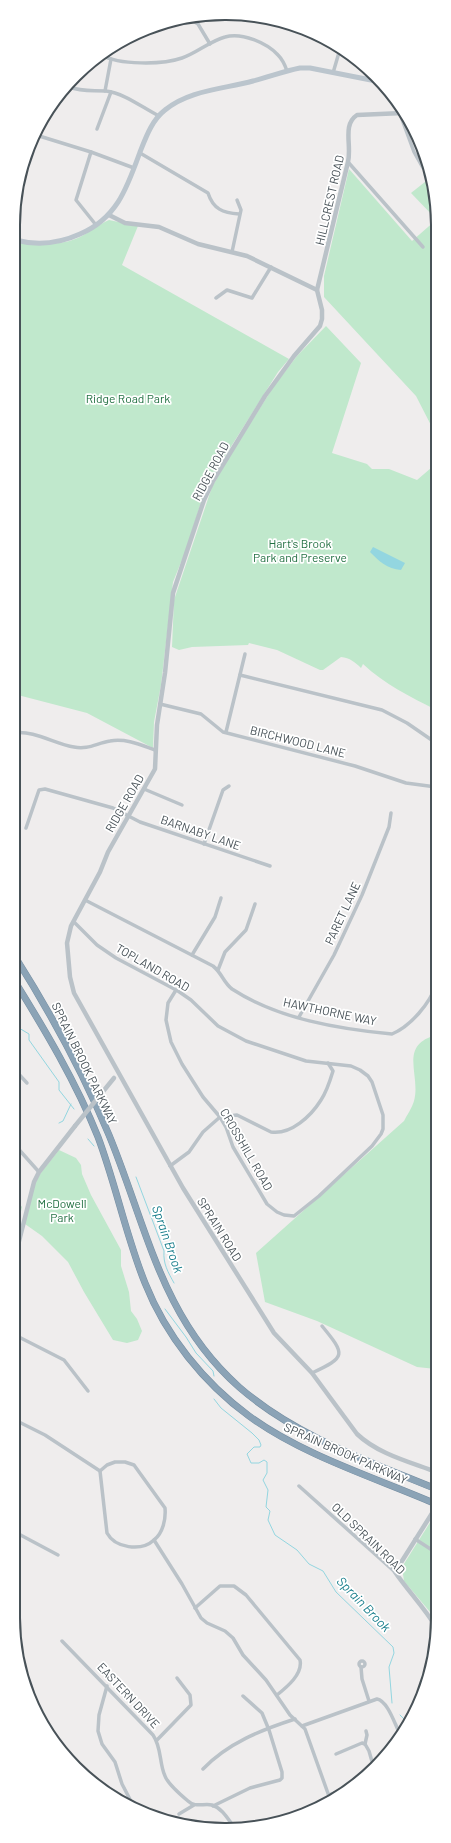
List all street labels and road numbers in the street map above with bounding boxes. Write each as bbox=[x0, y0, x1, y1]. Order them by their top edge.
street label: HILLCREST ROAD bbox=[312, 154, 346, 246]
street label: RIDGE ROAD bbox=[189, 439, 231, 503]
street label: BIRCHWOOD LANE bbox=[249, 722, 347, 760]
street label: RIDGE ROAD bbox=[102, 772, 146, 834]
street label: BARNABY LANE bbox=[159, 812, 243, 852]
street label: PARET LANE bbox=[321, 879, 363, 947]
street label: TOPLAND ROAD bbox=[114, 940, 192, 994]
street label: HAWTHORNE WAY bbox=[282, 994, 378, 1028]
street label: SPRAIN BROOK PARKWAY bbox=[49, 1000, 121, 1126]
street label: CROSSHILL ROAD bbox=[218, 1105, 276, 1193]
street label: SPRAIN ROAD bbox=[195, 1195, 245, 1263]
street label: SPRAIN BROOK PARKWAY bbox=[282, 1419, 410, 1487]
street label: OLD SPRAIN ROAD bbox=[329, 1499, 409, 1577]
street label: EASTERN DRIVE bbox=[95, 1659, 163, 1731]

